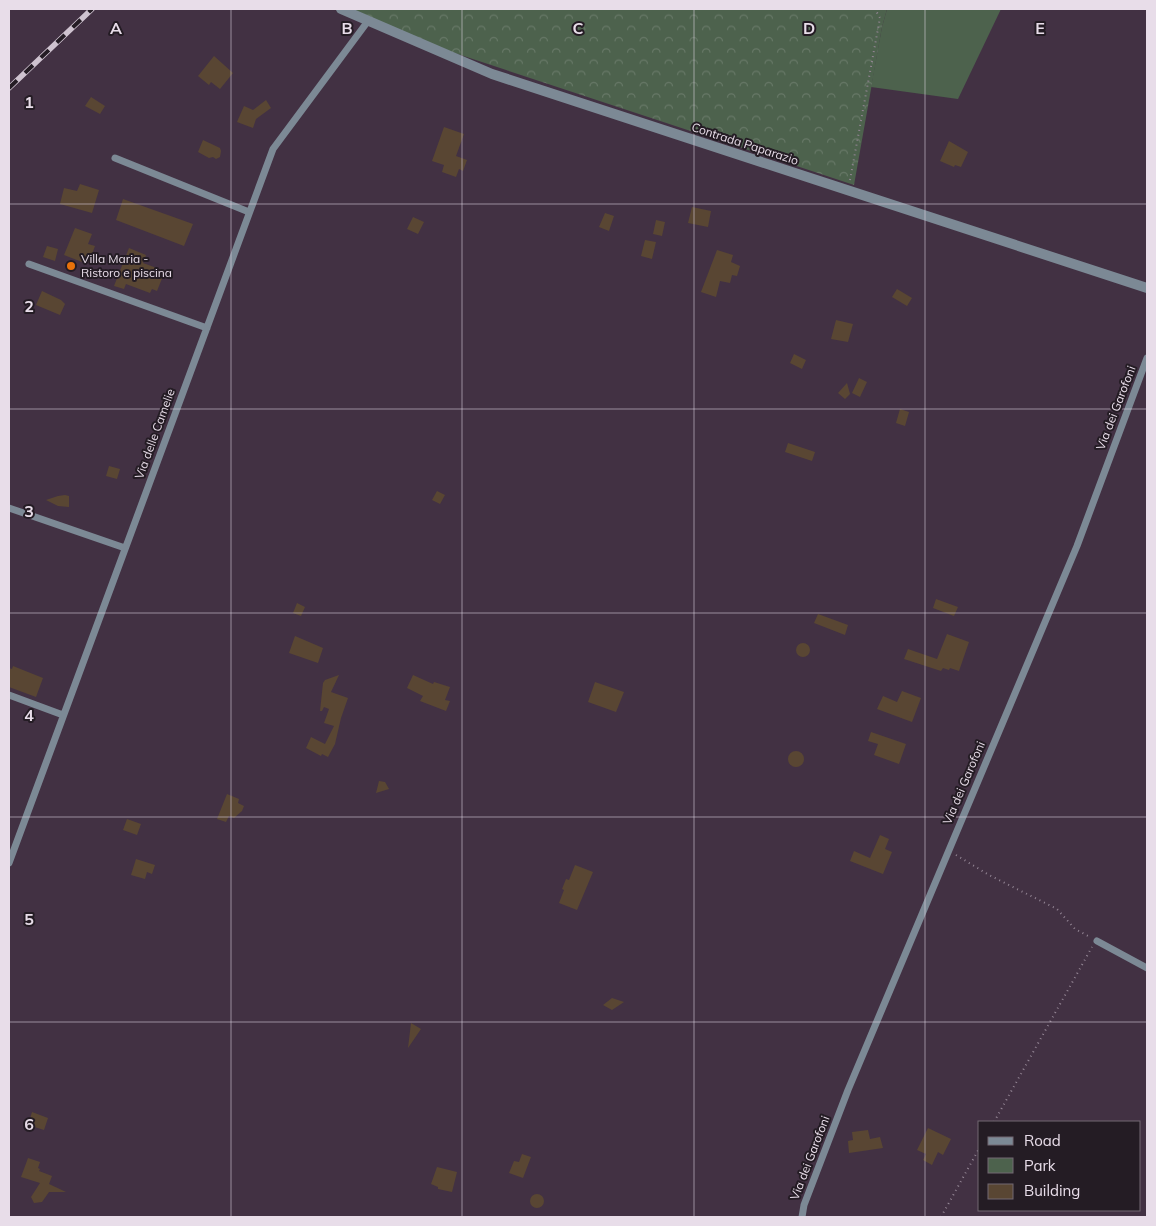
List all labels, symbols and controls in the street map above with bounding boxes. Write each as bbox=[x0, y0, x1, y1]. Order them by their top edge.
text: A bbox=[110, 18, 122, 38]
text: B bbox=[341, 18, 353, 38]
text: C bbox=[573, 18, 584, 38]
text: D bbox=[803, 18, 815, 38]
text: E bbox=[1035, 18, 1045, 38]
text: 1 bbox=[24, 92, 34, 112]
street label: Contrada Paparazio bbox=[690, 119, 801, 168]
place label: Villa Maria - Ristoro e piscina bbox=[81, 251, 172, 280]
marker: Villa Maria - Ristoro e piscina bbox=[65, 260, 77, 272]
text: 2 bbox=[24, 296, 34, 316]
street label: Via dei Garofoni bbox=[1093, 363, 1139, 452]
street label: Via delle Camelie bbox=[131, 387, 178, 481]
text: 3 bbox=[24, 501, 34, 521]
text: 4 bbox=[24, 705, 34, 725]
street label: Via dei Garofoni bbox=[939, 739, 988, 827]
text: 5 bbox=[24, 909, 34, 929]
street label: Via dei Garofoni bbox=[787, 1113, 833, 1202]
text: 6 bbox=[24, 1114, 34, 1134]
legend bbox=[978, 1121, 1141, 1211]
text: Road bbox=[1024, 1131, 1061, 1150]
text: Park bbox=[1024, 1156, 1056, 1175]
text: Building bbox=[1024, 1181, 1080, 1200]

